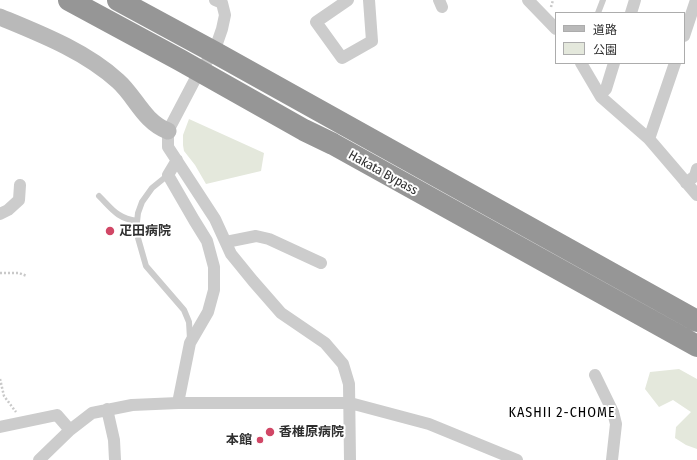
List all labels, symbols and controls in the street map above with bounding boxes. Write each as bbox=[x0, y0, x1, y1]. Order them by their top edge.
legend bbox=[555, 12, 685, 64]
text: 道路 bbox=[593, 23, 617, 37]
text: 公園 bbox=[593, 43, 617, 57]
street label: Hakata Bypass bbox=[346, 148, 420, 198]
place label: 疋田病院 bbox=[119, 223, 171, 239]
marker: 疋田病院 bbox=[104, 225, 116, 237]
district label: KASHII 2-CHOME bbox=[509, 405, 615, 421]
place label: 香椎原病院 bbox=[279, 424, 344, 440]
marker: 香椎原病院 bbox=[264, 426, 276, 438]
place label: 本館 bbox=[226, 432, 252, 448]
marker: 本館 bbox=[255, 435, 265, 445]

